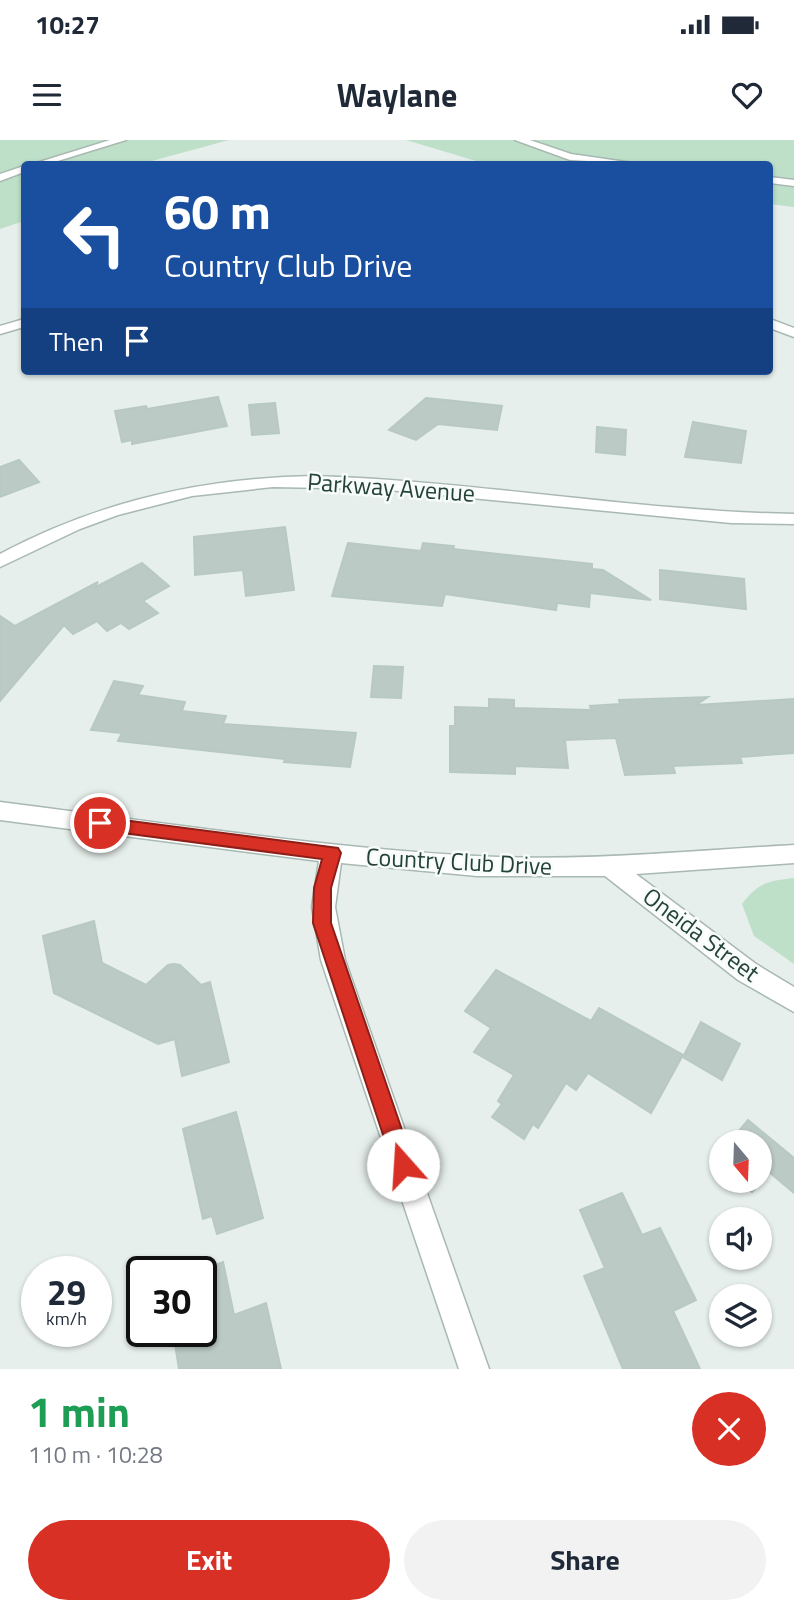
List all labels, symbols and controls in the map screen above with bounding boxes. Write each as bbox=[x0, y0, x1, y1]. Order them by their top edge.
text: 10:27 bbox=[35, 5, 100, 44]
text: Waylane bbox=[337, 71, 457, 119]
icon: menu bbox=[28, 76, 66, 114]
icon: heart bbox=[728, 76, 766, 114]
text: 60 m bbox=[164, 173, 271, 248]
icon: left bbox=[49, 189, 140, 280]
text: Country Club Drive bbox=[164, 241, 413, 289]
text: Then bbox=[49, 322, 104, 361]
icon: arrive bbox=[118, 322, 156, 360]
street label: Parkway Avenue bbox=[306, 463, 476, 511]
pin bbox=[70, 793, 130, 853]
icon: arrive bbox=[81, 804, 119, 842]
street label: Country Club Drive bbox=[365, 838, 553, 884]
street label: Oneida Street bbox=[636, 878, 768, 990]
position arrow bbox=[366, 1128, 440, 1202]
north arrow bbox=[709, 1130, 772, 1194]
map controls bbox=[709, 1130, 772, 1347]
button: sound bbox=[709, 1207, 772, 1270]
speed limit sign: 30 bbox=[126, 1256, 217, 1347]
text: 29 bbox=[47, 1265, 86, 1319]
button: layers bbox=[709, 1284, 772, 1347]
text: km/h bbox=[46, 1305, 87, 1332]
text: 1 min bbox=[28, 1379, 130, 1443]
button: close bbox=[692, 1392, 766, 1466]
text: 110 m · 10:28 bbox=[28, 1437, 163, 1472]
button: Exit bbox=[28, 1520, 390, 1600]
button: Share bbox=[404, 1520, 766, 1600]

